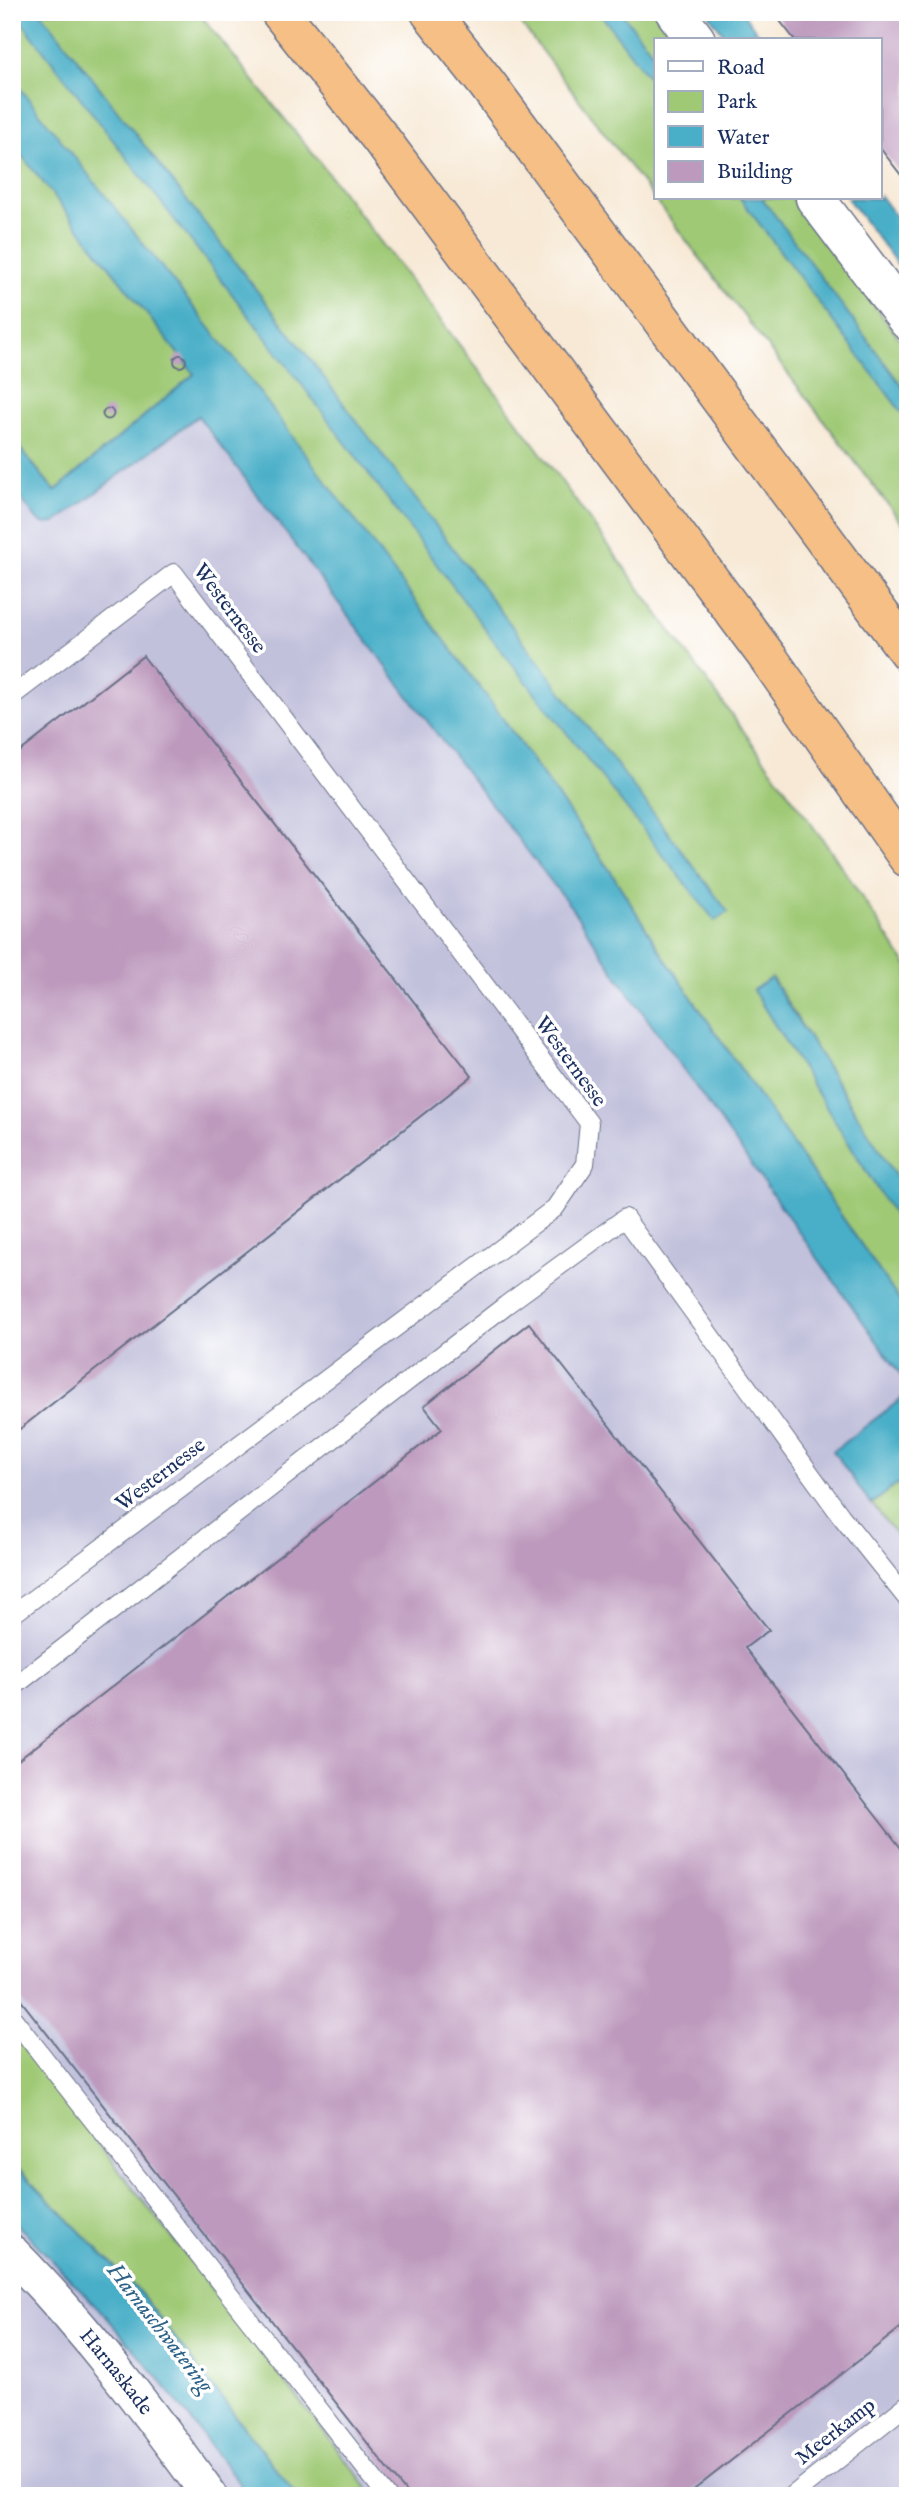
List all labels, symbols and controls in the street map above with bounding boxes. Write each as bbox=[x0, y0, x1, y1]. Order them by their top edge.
legend bbox=[654, 38, 881, 200]
text: Road bbox=[717, 55, 765, 82]
text: Park bbox=[717, 89, 758, 116]
text: Water bbox=[717, 125, 770, 152]
text: Building bbox=[717, 159, 793, 186]
street label: Westernesse bbox=[186, 559, 272, 660]
street label: Westernesse bbox=[528, 1011, 612, 1113]
street label: Westernesse bbox=[111, 1432, 212, 1518]
water label: Harnaschwatering bbox=[99, 2257, 220, 2400]
street label: Harnaskade bbox=[73, 2323, 159, 2421]
street label: Meerkamp bbox=[790, 2392, 882, 2472]

